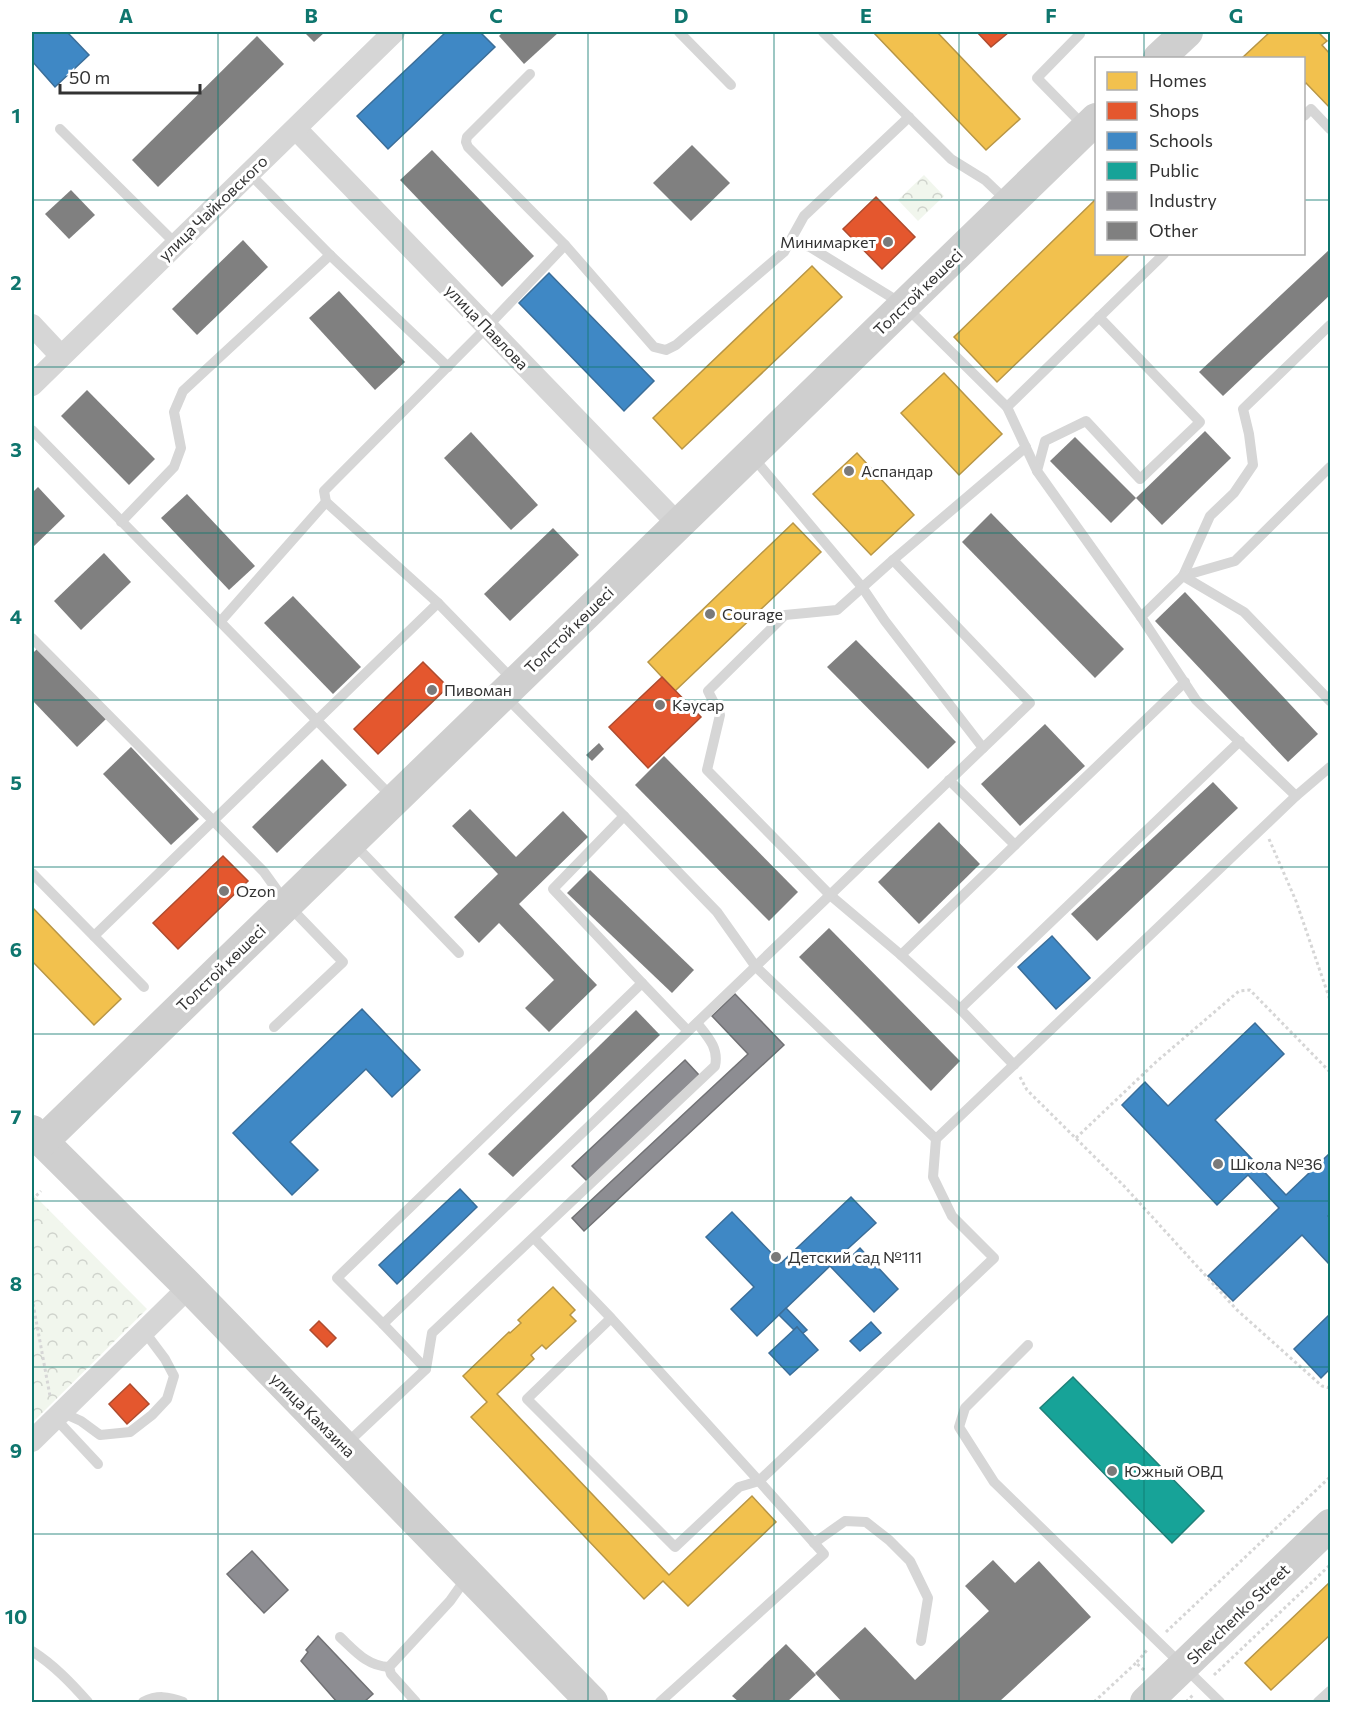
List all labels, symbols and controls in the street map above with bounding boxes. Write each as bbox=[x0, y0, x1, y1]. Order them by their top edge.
text: A bbox=[119, 3, 133, 27]
text: B bbox=[304, 3, 318, 27]
text: C bbox=[489, 3, 503, 27]
text: D bbox=[674, 3, 688, 27]
text: E bbox=[860, 3, 872, 27]
text: F bbox=[1045, 3, 1057, 27]
text: G bbox=[1229, 3, 1243, 27]
scale bar bbox=[60, 57, 200, 95]
legend bbox=[1095, 57, 1305, 255]
text: 50 m bbox=[69, 66, 110, 88]
text: Homes bbox=[1149, 69, 1207, 91]
text: Shops bbox=[1149, 99, 1199, 121]
text: 1 bbox=[11, 103, 21, 127]
text: Schools bbox=[1149, 129, 1213, 151]
street label: улица Чайковского bbox=[154, 151, 271, 264]
text: Public bbox=[1149, 159, 1199, 181]
text: Industry bbox=[1149, 189, 1217, 211]
text: Other bbox=[1149, 219, 1198, 241]
place label: Минимаркет bbox=[780, 232, 876, 251]
marker: Минимаркет bbox=[881, 235, 895, 249]
street label: Толстой көшесі bbox=[869, 244, 966, 339]
text: 2 bbox=[10, 270, 22, 294]
street label: улица Павлова bbox=[442, 280, 533, 373]
text: 3 bbox=[10, 437, 22, 461]
place label: Аспандар bbox=[861, 461, 933, 480]
marker: Аспандар bbox=[842, 464, 856, 478]
street label: Толстой көшесі bbox=[520, 582, 617, 677]
text: 4 bbox=[10, 604, 22, 628]
place label: Courage bbox=[722, 604, 783, 623]
marker: Courage bbox=[703, 607, 717, 621]
place label: Пивоман bbox=[444, 680, 512, 699]
marker: Пивоман bbox=[425, 683, 439, 697]
place label: Кәусар bbox=[672, 695, 724, 714]
marker: Кәусар bbox=[653, 698, 667, 712]
text: 5 bbox=[10, 770, 22, 794]
place label: Ozon bbox=[236, 881, 276, 900]
marker: Ozon bbox=[217, 884, 231, 898]
street label: Толстой көшесі bbox=[172, 920, 269, 1015]
text: 6 bbox=[10, 937, 22, 961]
text: 7 bbox=[11, 1104, 22, 1128]
place label: Школа №36 bbox=[1230, 1154, 1323, 1173]
marker: Школа №36 bbox=[1211, 1157, 1225, 1171]
place label: Детский сад №111 bbox=[788, 1247, 922, 1266]
marker: Детский сад №111 bbox=[769, 1250, 783, 1264]
text: 8 bbox=[10, 1271, 22, 1295]
street label: улица Камзина bbox=[267, 1368, 360, 1461]
text: 9 bbox=[10, 1438, 22, 1462]
place label: Южный ОВД bbox=[1124, 1461, 1223, 1480]
marker: Южный ОВД bbox=[1105, 1464, 1119, 1478]
street label: Shevchenko Street bbox=[1182, 1559, 1293, 1668]
text: 10 bbox=[5, 1604, 27, 1628]

